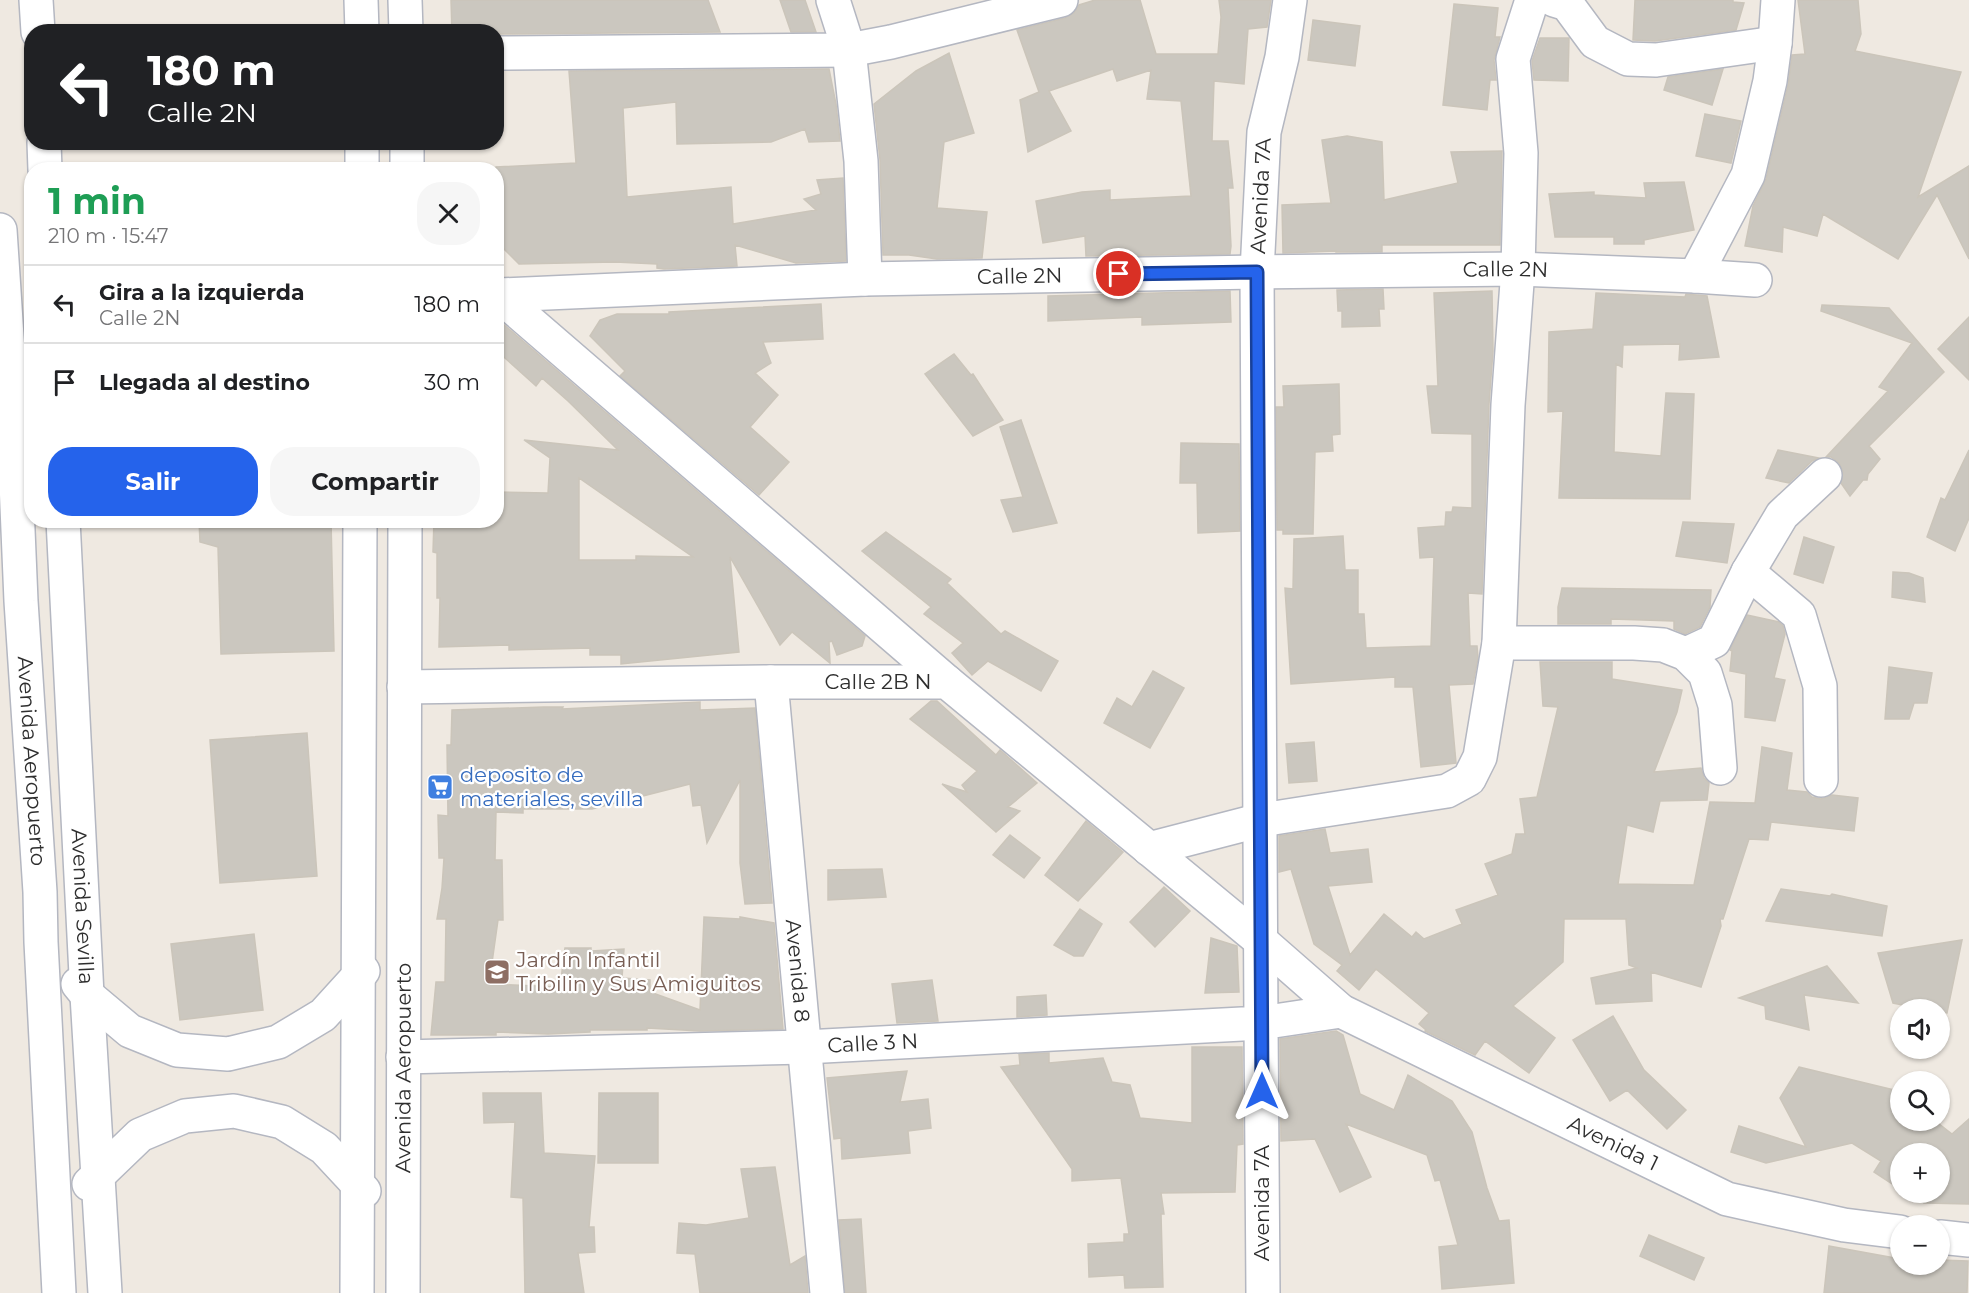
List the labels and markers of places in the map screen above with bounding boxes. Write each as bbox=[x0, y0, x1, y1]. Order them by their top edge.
pin bbox=[1093, 248, 1144, 299]
place label: deposito de materiales, sevilla bbox=[460, 762, 644, 811]
supermarket icon: deposito de materiales, sevilla bbox=[425, 772, 455, 802]
place label: Jardín Infantil Tribilin y Sus Amiguitos bbox=[515, 947, 761, 996]
school or university icon: Jardín Infantil Tribilin y Sus Amiguitos bbox=[482, 957, 512, 987]

